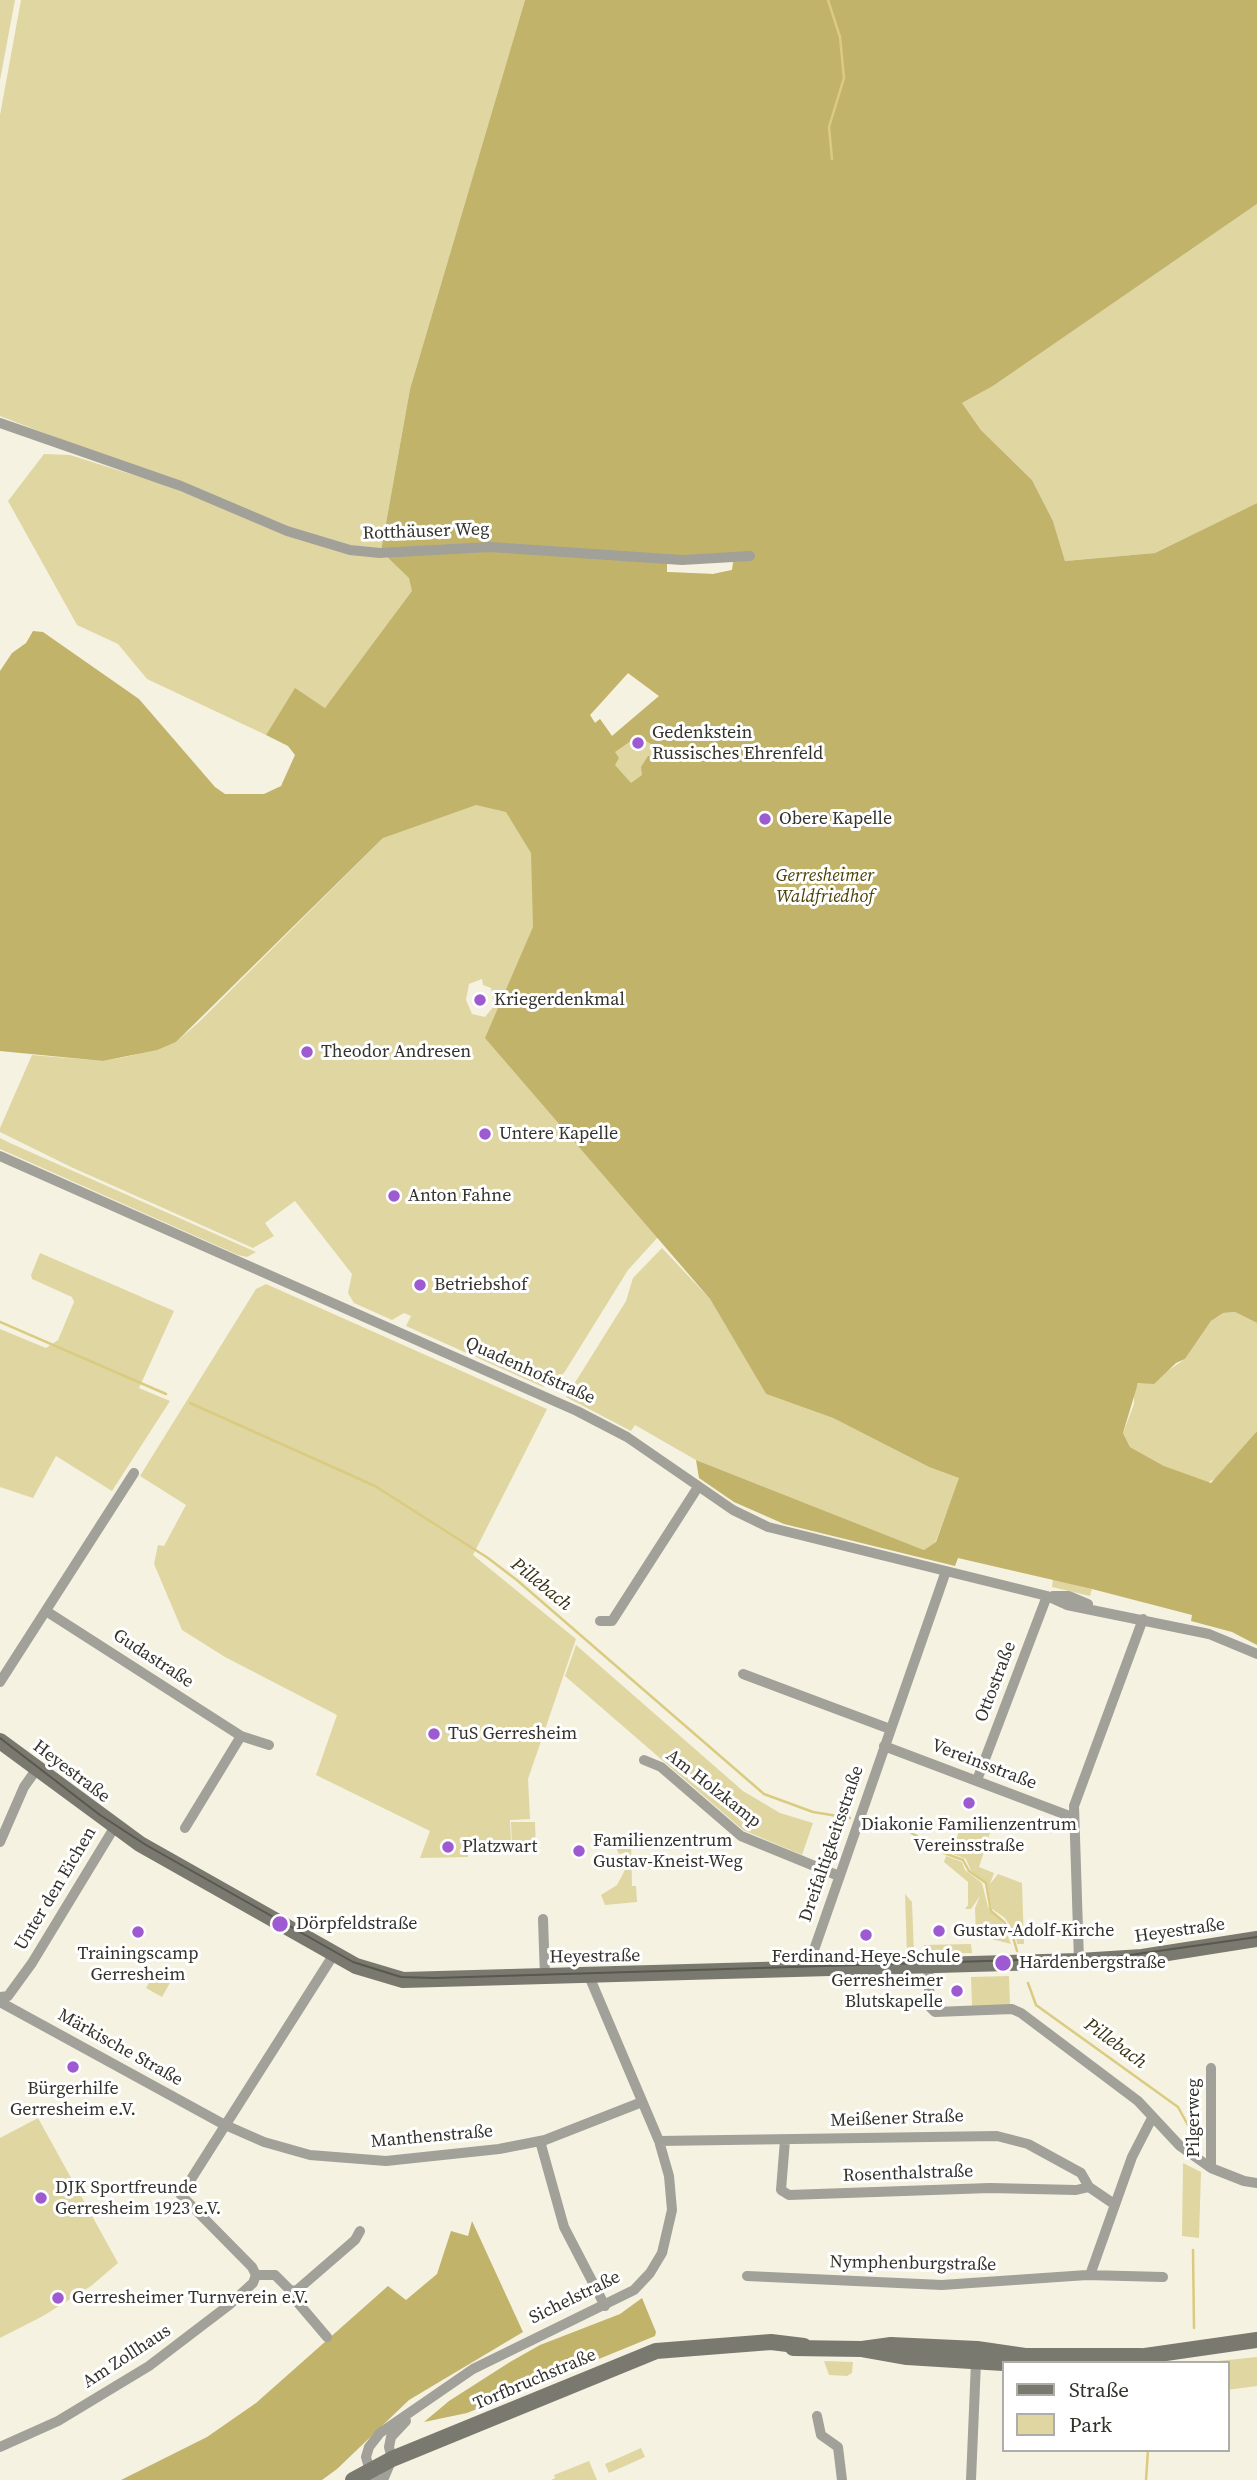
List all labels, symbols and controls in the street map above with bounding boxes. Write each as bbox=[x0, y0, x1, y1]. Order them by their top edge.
street label: Rotthäuser Weg bbox=[362, 519, 490, 545]
place label: Gedenkstein Russisches Ehrenfeld bbox=[652, 722, 823, 764]
marker: Gedenkstein Russisches Ehrenfeld bbox=[630, 735, 646, 751]
place label: Obere Kapelle bbox=[779, 808, 892, 830]
marker: Obere Kapelle bbox=[757, 811, 773, 827]
park label: Gerresheimer Waldfriedhof bbox=[776, 865, 874, 908]
place label: Kriegerdenkmal bbox=[494, 989, 625, 1011]
marker: Kriegerdenkmal bbox=[472, 992, 488, 1008]
place label: Theodor Andresen bbox=[321, 1041, 471, 1063]
marker: Theodor Andresen bbox=[299, 1044, 315, 1060]
place label: Untere Kapelle bbox=[499, 1123, 618, 1145]
marker: Untere Kapelle bbox=[477, 1126, 493, 1142]
place label: Anton Fahne bbox=[408, 1185, 511, 1207]
marker: Anton Fahne bbox=[386, 1188, 402, 1204]
place label: Betriebshof bbox=[434, 1274, 527, 1296]
marker: Betriebshof bbox=[412, 1277, 428, 1293]
street label: Quadenhofstraße bbox=[462, 1333, 598, 1409]
water label: Pillebach bbox=[506, 1554, 576, 1616]
street label: Gudastraße bbox=[109, 1625, 197, 1693]
street label: Ottostraße bbox=[971, 1639, 1021, 1725]
place label: TuS Gerresheim bbox=[448, 1723, 577, 1745]
marker: TuS Gerresheim bbox=[426, 1726, 442, 1742]
street label: Vereinsstraße bbox=[928, 1735, 1040, 1795]
street label: Heyestraße bbox=[28, 1736, 114, 1808]
street label: Am Holzkamp bbox=[661, 1745, 765, 1833]
street label: Dreifaltigkeitsstraße bbox=[795, 1763, 869, 1925]
marker: Diakonie Familienzentrum Vereinsstraße bbox=[961, 1795, 977, 1811]
place label: Diakonie Familienzentrum Vereinsstraße bbox=[861, 1814, 1077, 1856]
street label: Unter den Eichen bbox=[11, 1823, 101, 1955]
place label: Familienzentrum Gustav-Kneist-Weg bbox=[593, 1830, 743, 1872]
place label: Platzwart bbox=[462, 1836, 537, 1858]
marker: Platzwart bbox=[440, 1839, 456, 1855]
marker: Familienzentrum Gustav-Kneist-Weg bbox=[571, 1843, 587, 1859]
place label: Dörpfeldstraße bbox=[296, 1913, 418, 1935]
marker: Dörpfeldstraße bbox=[270, 1914, 290, 1934]
street label: Heyestraße bbox=[1133, 1914, 1227, 1948]
place label: Gustav-Adolf-Kirche bbox=[953, 1920, 1114, 1942]
marker: Gustav-Adolf-Kirche bbox=[931, 1923, 947, 1939]
marker: Trainingscamp Gerresheim bbox=[130, 1924, 146, 1940]
marker: Ferdinand-Heye-Schule bbox=[858, 1927, 874, 1943]
place label: Trainingscamp Gerresheim bbox=[78, 1943, 198, 1986]
street label: Heyestraße bbox=[549, 1945, 641, 1969]
place label: Ferdinand-Heye-Schule bbox=[772, 1946, 960, 1968]
place label: Hardenbergstraße bbox=[1019, 1952, 1166, 1974]
marker: Hardenbergstraße bbox=[993, 1953, 1013, 1973]
place label: Gerresheimer Blutskapelle bbox=[831, 1970, 943, 2012]
marker: Gerresheimer Blutskapelle bbox=[949, 1983, 965, 1999]
street label: Märkische Straße bbox=[54, 2005, 186, 2091]
water label: Pillebach bbox=[1079, 2014, 1151, 2074]
marker: Bürgerhilfe Gerresheim e.V. bbox=[65, 2059, 81, 2075]
place label: Bürgerhilfe Gerresheim e.V. bbox=[10, 2078, 136, 2120]
street label: Pilgerweg bbox=[1183, 2078, 1205, 2158]
street label: Meißener Straße bbox=[830, 2106, 964, 2132]
street label: Manthenstraße bbox=[370, 2121, 494, 2153]
street label: Rosenthalstraße bbox=[842, 2161, 974, 2187]
place label: DJK Sportfreunde Gerresheim 1923 e.V. bbox=[55, 2177, 221, 2220]
marker: DJK Sportfreunde Gerresheim 1923 e.V. bbox=[33, 2190, 49, 2206]
street label: Nymphenburgstraße bbox=[829, 2252, 997, 2276]
street label: Sichelstraße bbox=[526, 2267, 624, 2329]
place label: Gerresheimer Turnverein e.V. bbox=[72, 2287, 309, 2309]
marker: Gerresheimer Turnverein e.V. bbox=[50, 2290, 66, 2306]
street label: Am Zollhaus bbox=[79, 2320, 175, 2394]
street label: Torfbruchstraße bbox=[470, 2344, 600, 2416]
legend bbox=[1002, 2361, 1229, 2452]
text: Straße bbox=[1069, 2375, 1129, 2404]
text: Park bbox=[1069, 2410, 1112, 2439]

